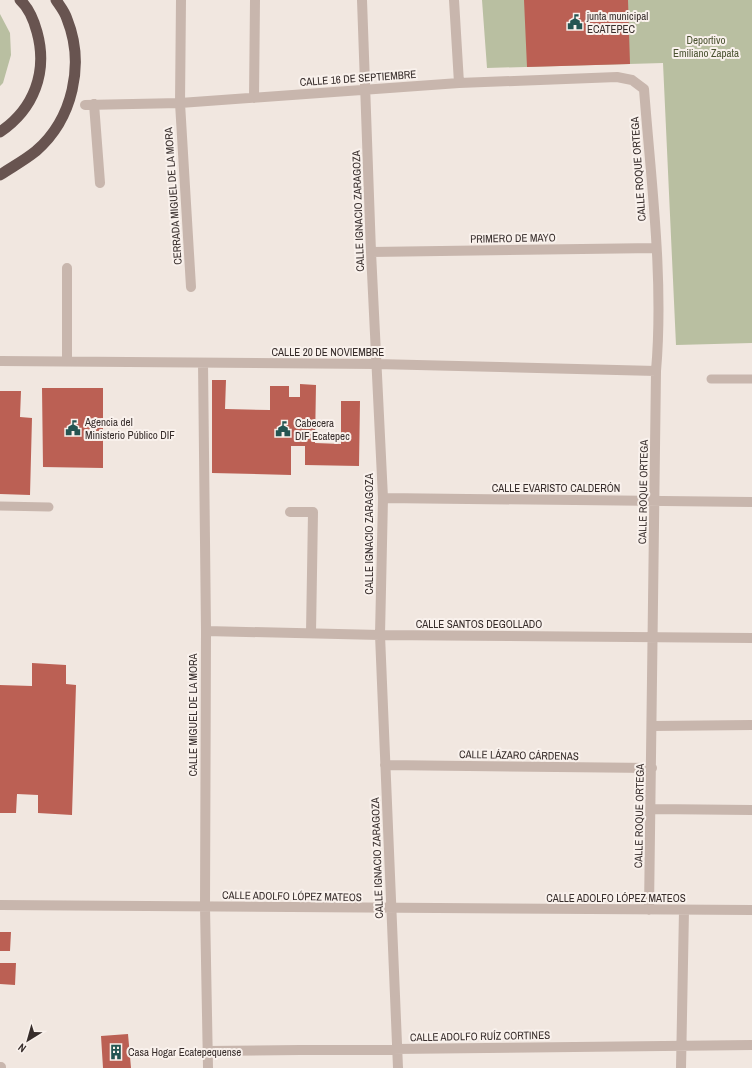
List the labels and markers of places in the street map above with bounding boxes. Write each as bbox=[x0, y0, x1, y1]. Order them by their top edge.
place label: junta municipal ECATEPEC bbox=[586, 9, 648, 36]
public building icon: junta municipal ECATEPEC bbox=[566, 13, 584, 31]
place label: Agencia del Ministerio Público DIF bbox=[84, 415, 175, 442]
place label: Cabecera DIF Ecatepec bbox=[295, 416, 350, 443]
public building icon: Agencia del Ministerio Público DIF bbox=[64, 419, 82, 437]
public building icon: Cabecera DIF Ecatepec bbox=[274, 420, 292, 438]
building icon: Casa Hogar Ecatepequense bbox=[107, 1043, 125, 1061]
place label: Casa Hogar Ecatepequense bbox=[128, 1045, 241, 1059]

